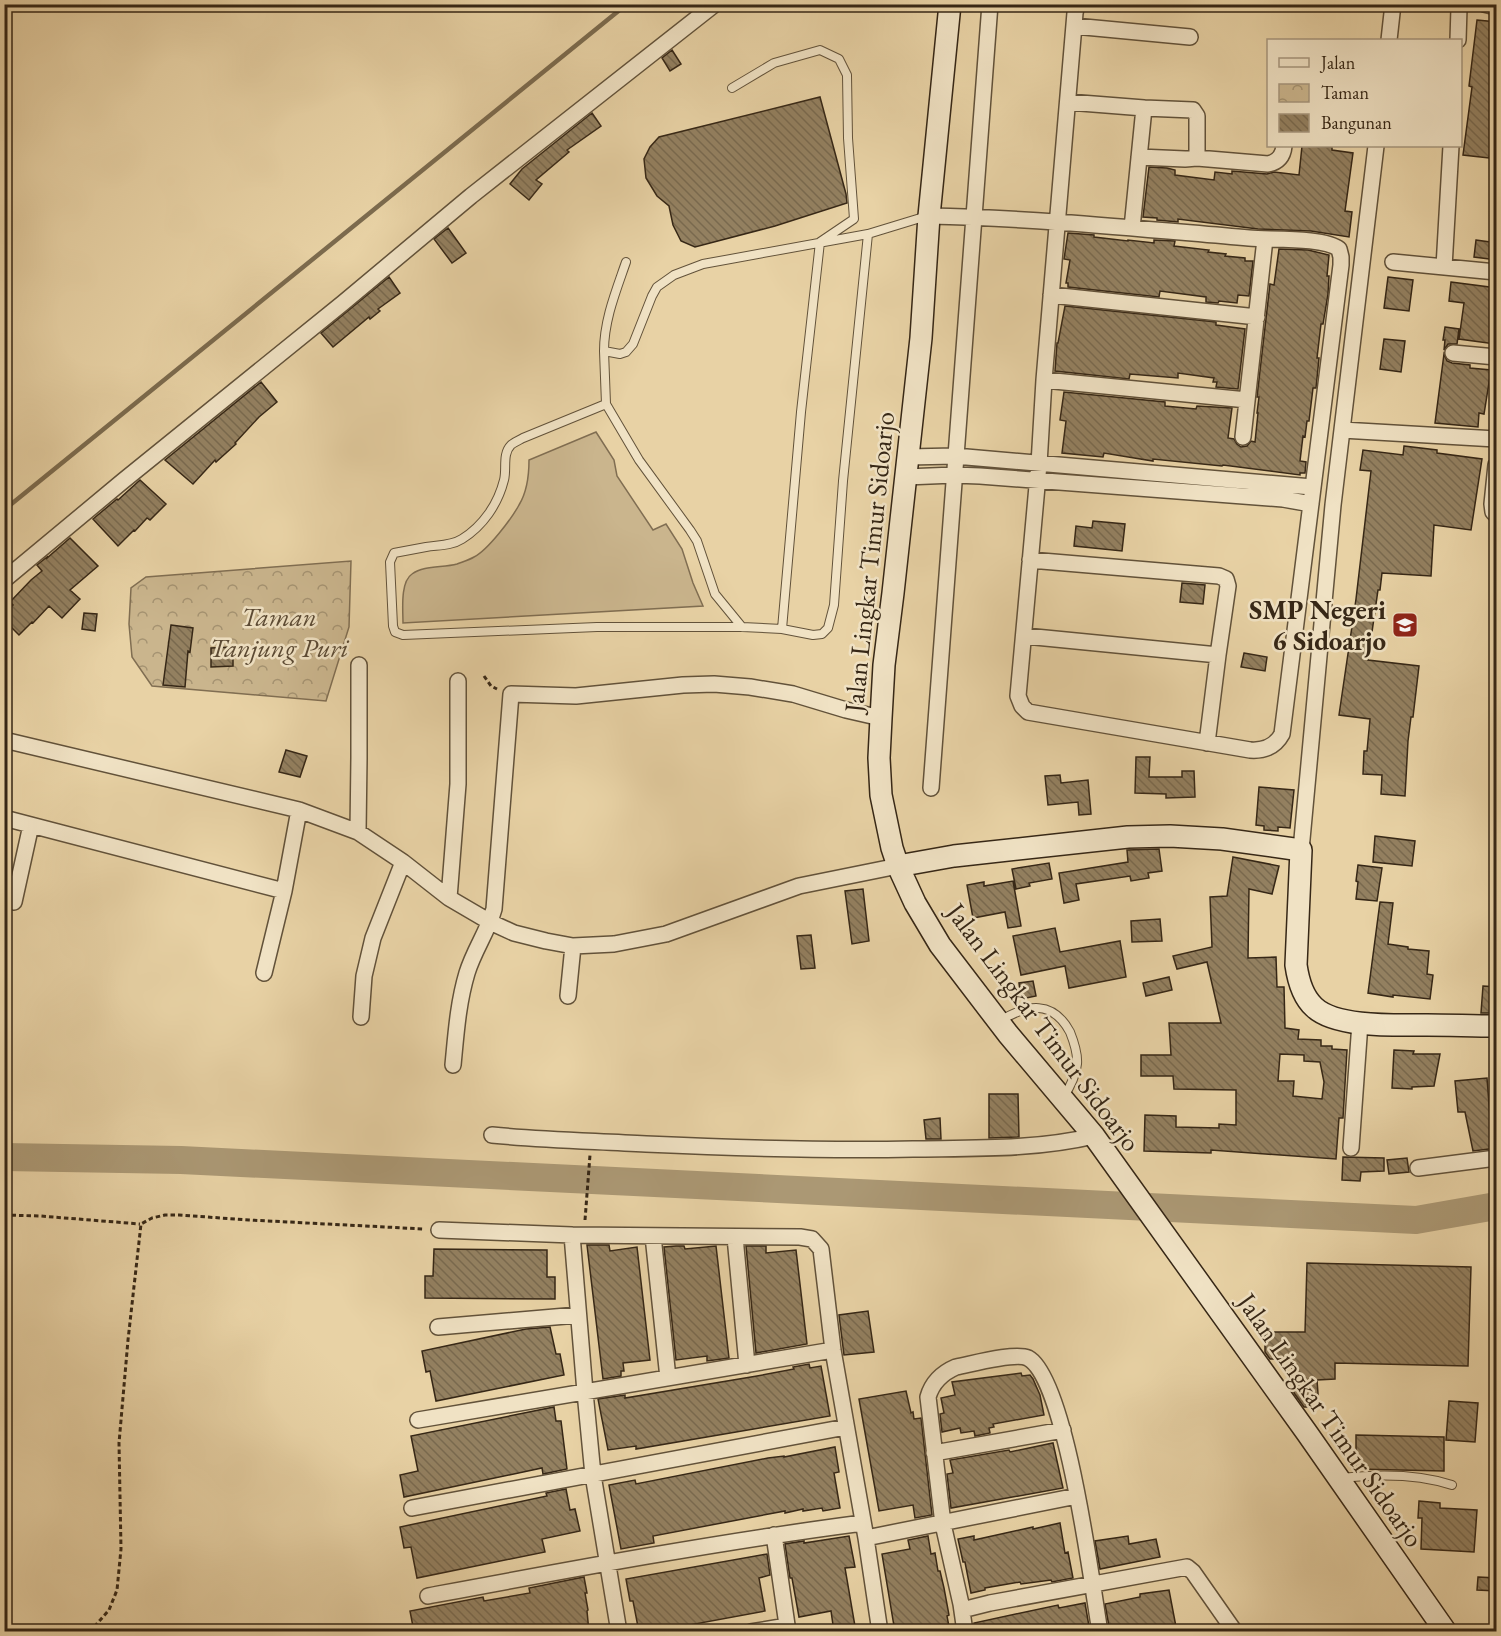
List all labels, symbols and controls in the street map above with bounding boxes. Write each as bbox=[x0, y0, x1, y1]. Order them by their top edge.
legend bbox=[1267, 39, 1462, 147]
text: Jalan bbox=[1319, 51, 1356, 74]
text: Taman bbox=[1321, 81, 1370, 104]
text: Bangunan bbox=[1321, 111, 1392, 134]
street label: Jalan Lingkar Timur Sidoarjo bbox=[836, 410, 902, 716]
place label: SMP Negeri 6 Sidoarjo bbox=[1249, 592, 1386, 658]
park label: Taman Tanjung Puri bbox=[210, 599, 350, 665]
school or university icon: SMP Negeri 6 Sidoarjo bbox=[1390, 610, 1420, 640]
street label: Jalan Lingkar Timur Sidoarjo bbox=[938, 894, 1149, 1158]
street label: Jalan Lingkar Timur Sidoarjo bbox=[1229, 1284, 1432, 1554]

